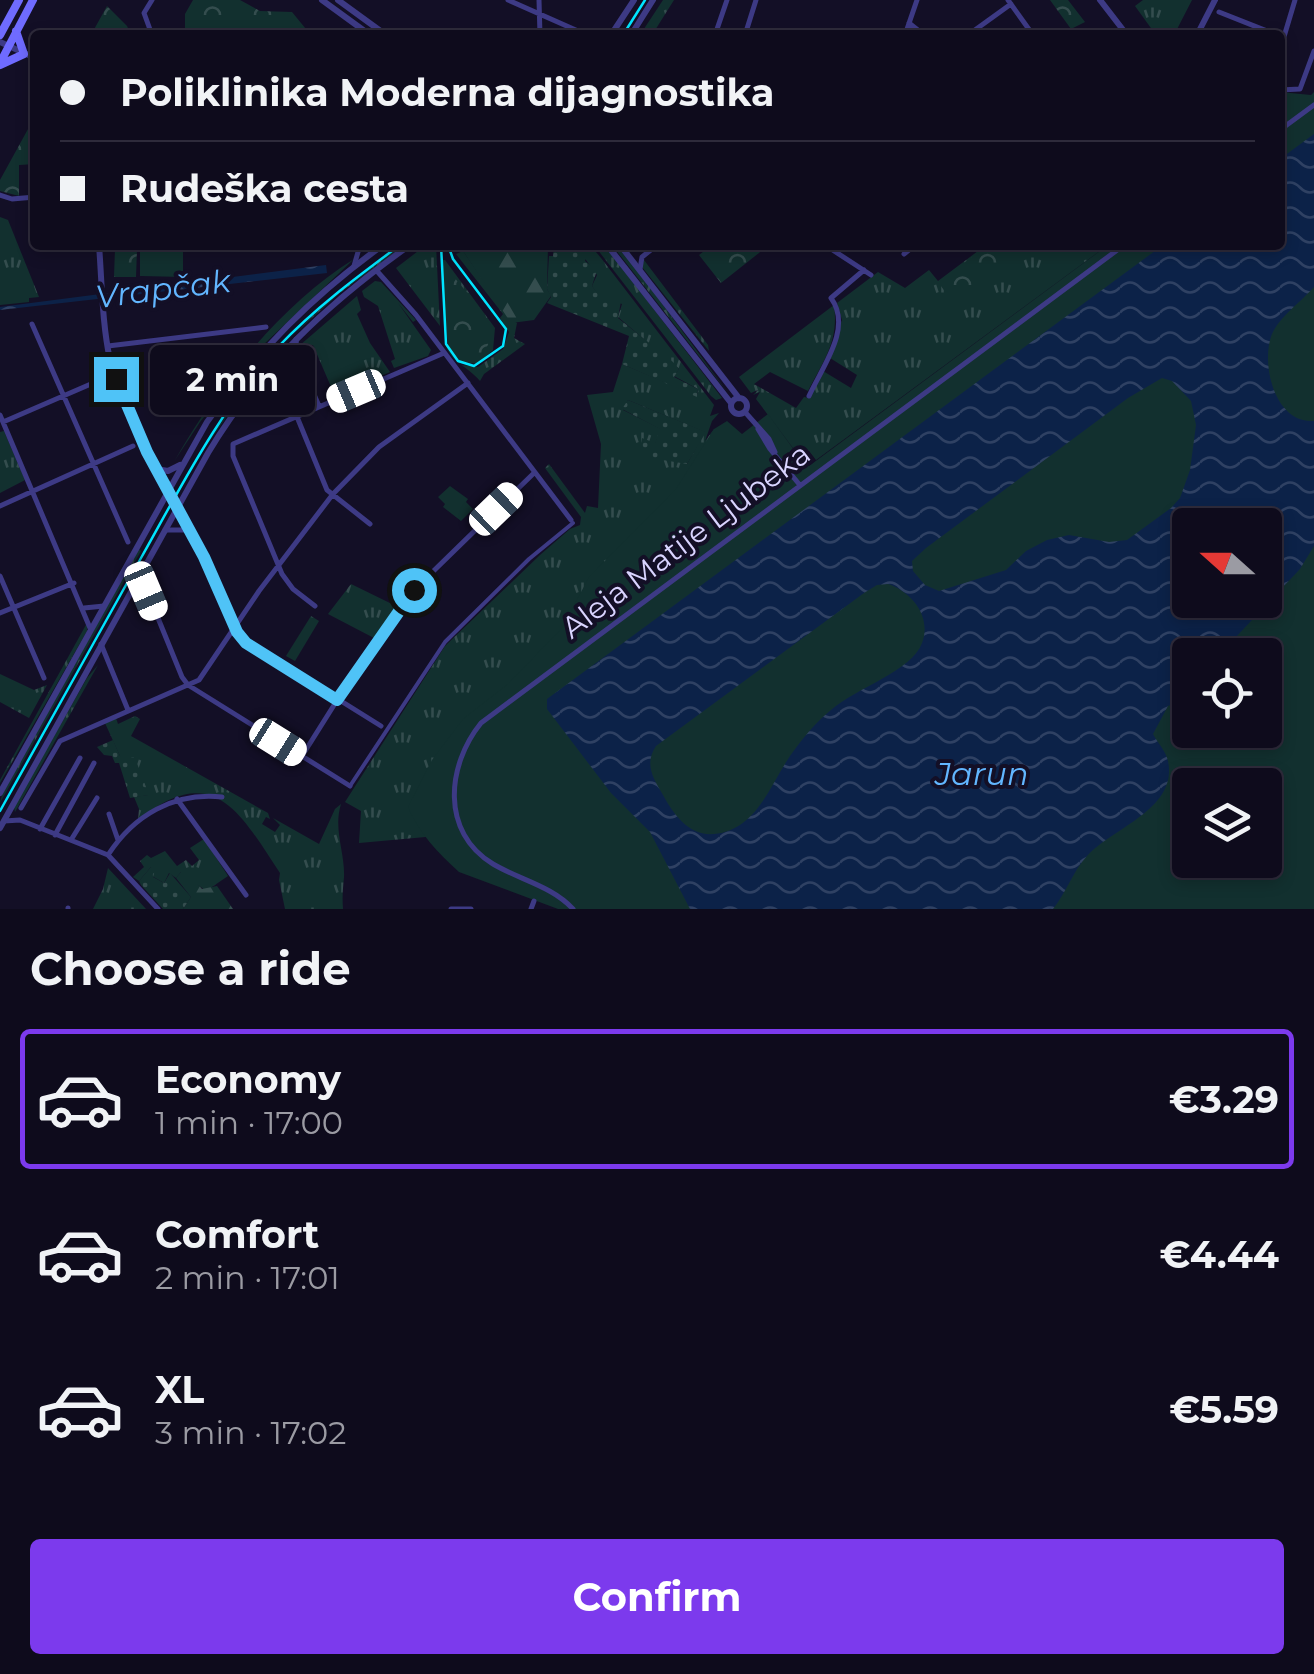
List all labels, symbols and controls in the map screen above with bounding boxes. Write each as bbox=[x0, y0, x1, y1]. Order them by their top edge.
text: Poliklinika Moderna dijagnostika bbox=[120, 69, 774, 116]
text: Rudeška cesta bbox=[120, 165, 409, 212]
water label: Vrapčak bbox=[93, 261, 235, 316]
callout: 2 min bbox=[151, 344, 316, 414]
route end bbox=[94, 357, 139, 402]
text: 2 min bbox=[186, 360, 279, 399]
car bbox=[323, 365, 389, 417]
street label: Aleja Matije Ljubeka bbox=[554, 435, 817, 646]
car bbox=[464, 477, 528, 541]
north arrow bbox=[1172, 508, 1282, 618]
map controls bbox=[1172, 508, 1282, 878]
car bbox=[120, 558, 172, 624]
route start bbox=[392, 568, 437, 613]
button: locate bbox=[1172, 638, 1282, 748]
car bbox=[245, 713, 311, 771]
water label: Jarun bbox=[933, 754, 1029, 793]
button: layers bbox=[1172, 768, 1282, 878]
text: Choose a ride bbox=[30, 941, 351, 996]
icon: car bbox=[35, 1054, 125, 1144]
text: Economy bbox=[155, 1056, 341, 1103]
text: €3.29 bbox=[1169, 1076, 1279, 1123]
text: 1 min · 17:00 bbox=[155, 1103, 343, 1142]
icon: car bbox=[35, 1209, 125, 1299]
text: Comfort bbox=[155, 1211, 319, 1258]
text: €4.44 bbox=[1159, 1231, 1279, 1278]
text: 2 min · 17:01 bbox=[155, 1258, 340, 1297]
icon: car bbox=[35, 1364, 125, 1454]
text: XL bbox=[155, 1366, 204, 1413]
text: €5.59 bbox=[1169, 1386, 1279, 1433]
text: 3 min · 17:02 bbox=[155, 1413, 346, 1452]
button: Confirm bbox=[30, 1539, 1284, 1654]

